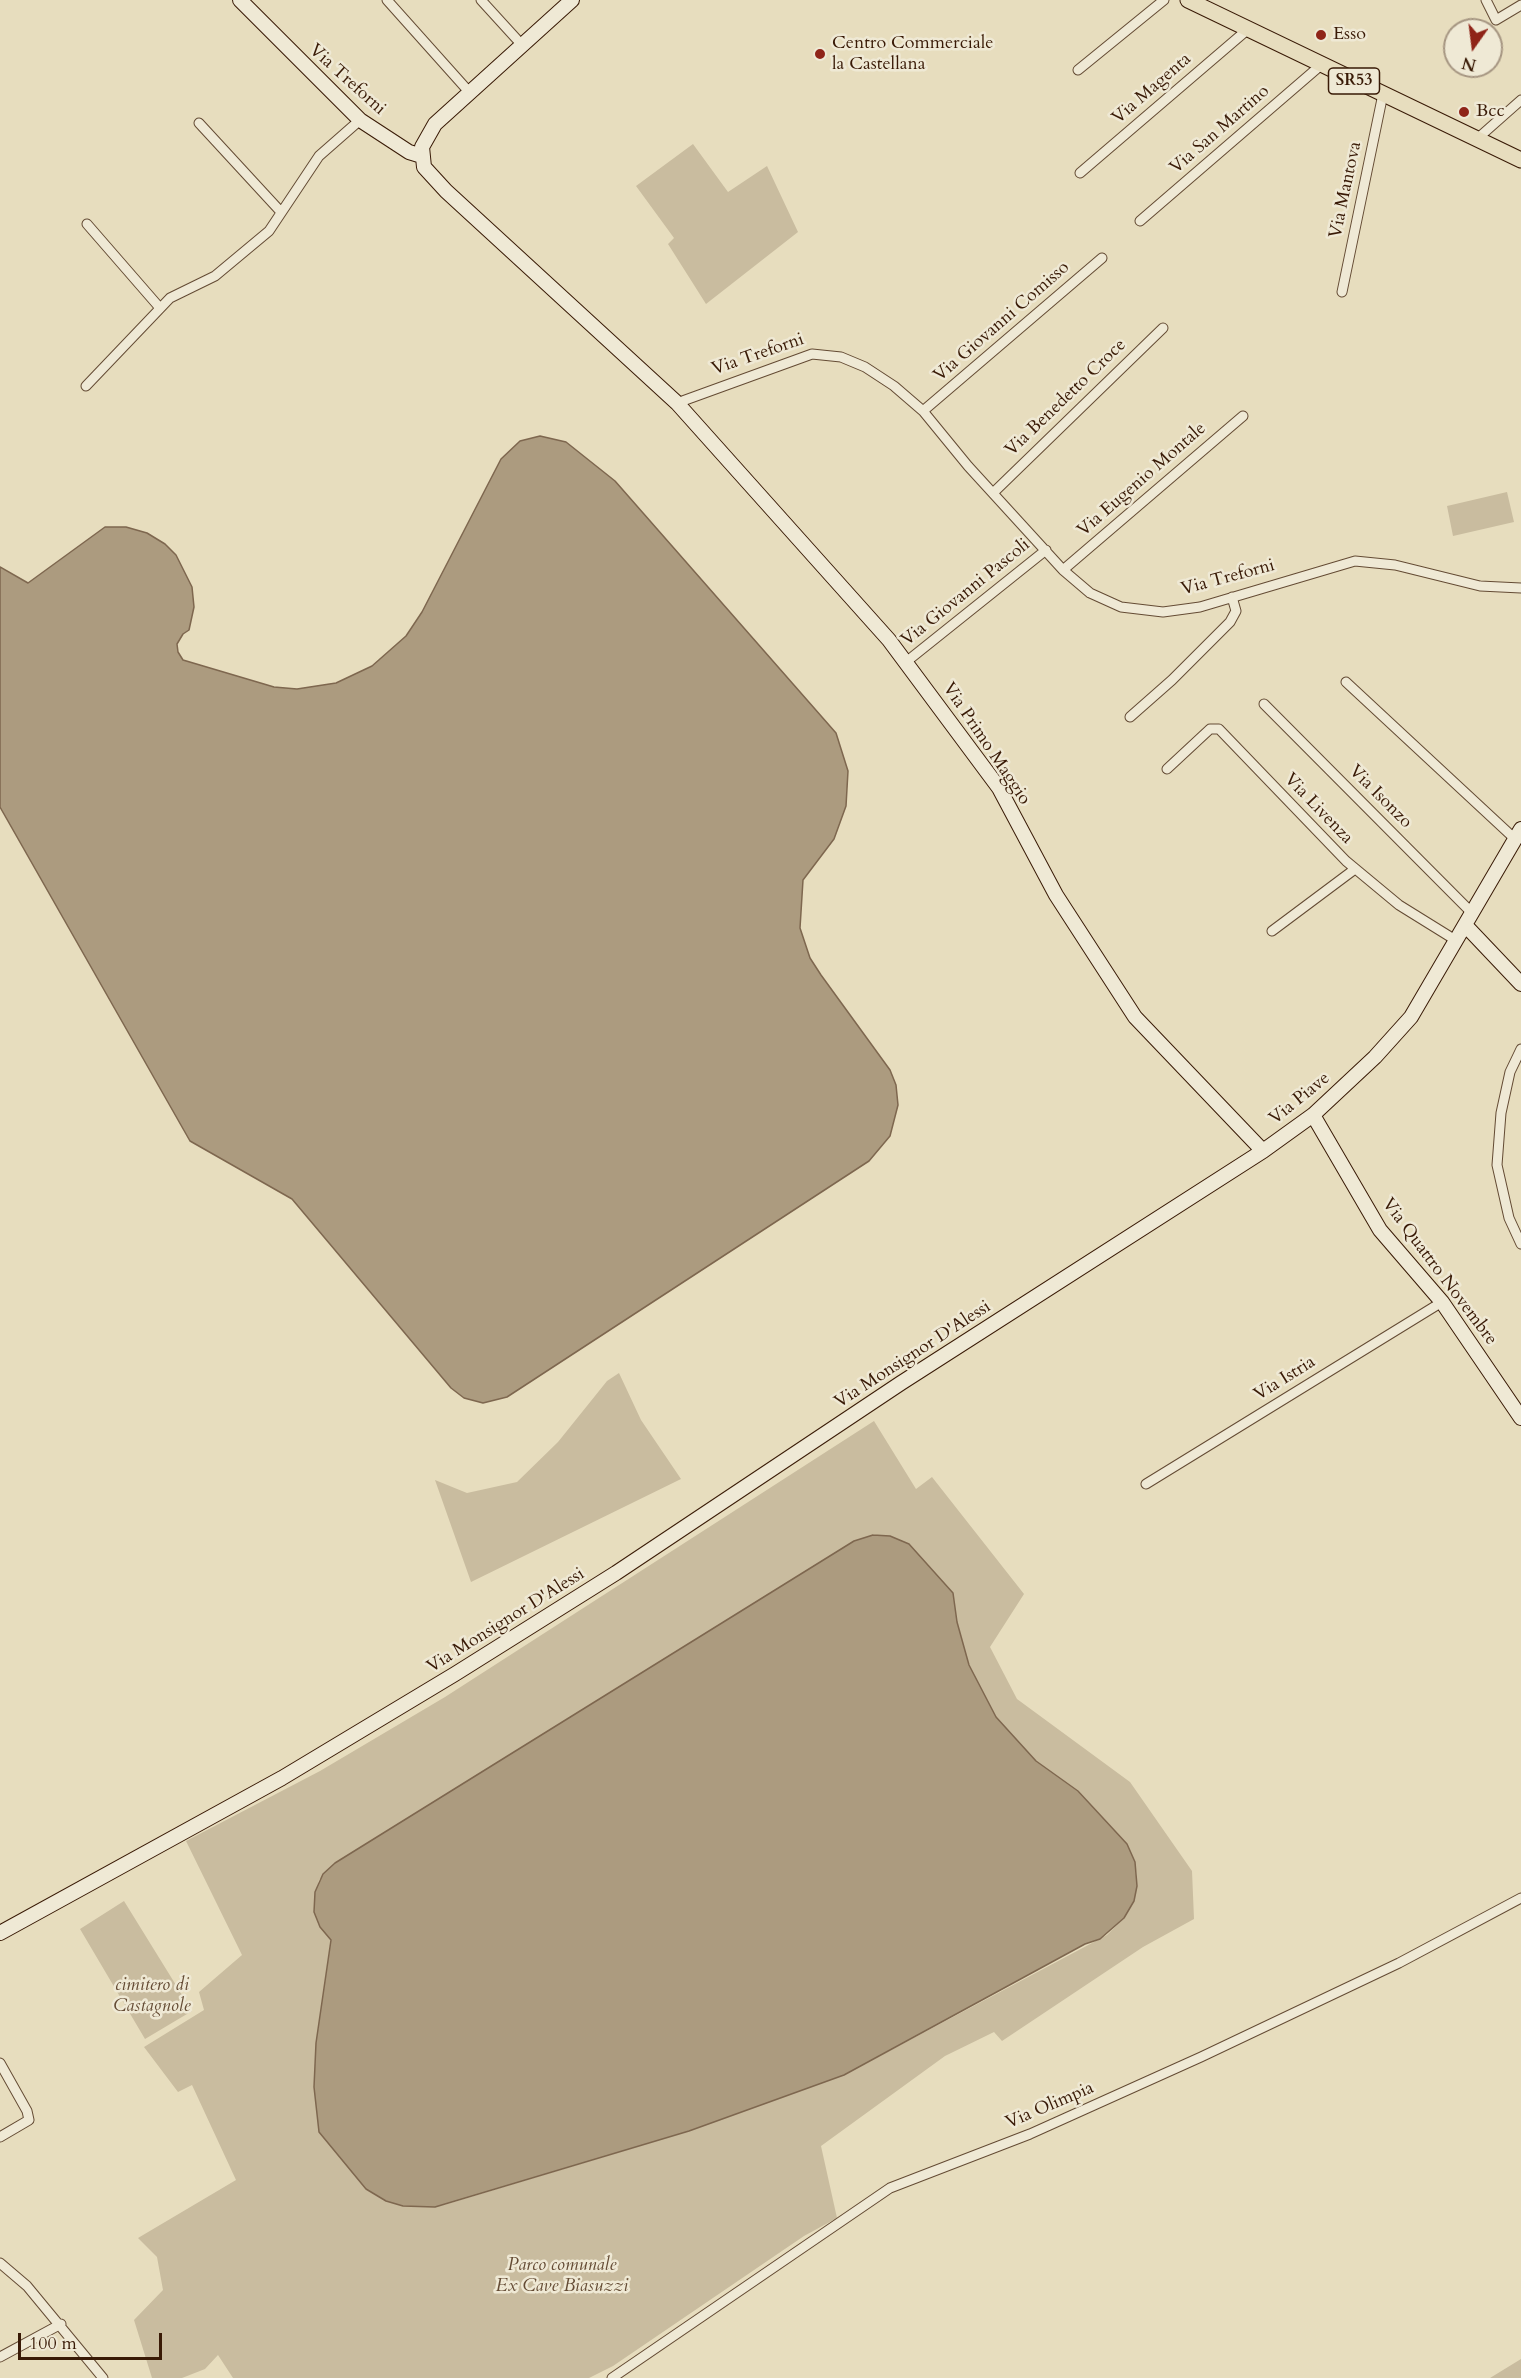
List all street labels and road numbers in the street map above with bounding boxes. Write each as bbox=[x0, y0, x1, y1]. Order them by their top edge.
street label: Via Treforni bbox=[304, 40, 390, 120]
street label: Via Magenta bbox=[1108, 49, 1196, 129]
road number: SR53 bbox=[1328, 68, 1380, 94]
street label: Via San Martino bbox=[1166, 81, 1274, 179]
street label: Via Mantova bbox=[1325, 140, 1367, 240]
street label: Via Giovanni Comisso bbox=[930, 257, 1074, 387]
street label: Via Treforni bbox=[709, 329, 807, 381]
street label: Via Benedetto Croce bbox=[1001, 335, 1131, 461]
street label: Via Eugenio Montale bbox=[1073, 418, 1211, 542]
street label: Via Giovanni Pascoli bbox=[897, 535, 1035, 651]
street label: Via Treforni bbox=[1179, 555, 1277, 601]
street label: Via Primo Maggio bbox=[937, 679, 1035, 809]
street label: Via Isonzo bbox=[1344, 761, 1416, 833]
street label: Via Livenza bbox=[1279, 769, 1357, 849]
street label: Via Piave bbox=[1265, 1068, 1335, 1130]
street label: Via Quattro Novembre bbox=[1377, 1194, 1501, 1350]
street label: Via Monsignor D'Alessi bbox=[831, 1296, 995, 1414]
street label: Via Istria bbox=[1250, 1352, 1320, 1406]
street label: Via Monsignor D'Alessi bbox=[423, 1564, 589, 1678]
street label: Via Olimpia bbox=[1003, 2078, 1097, 2134]

